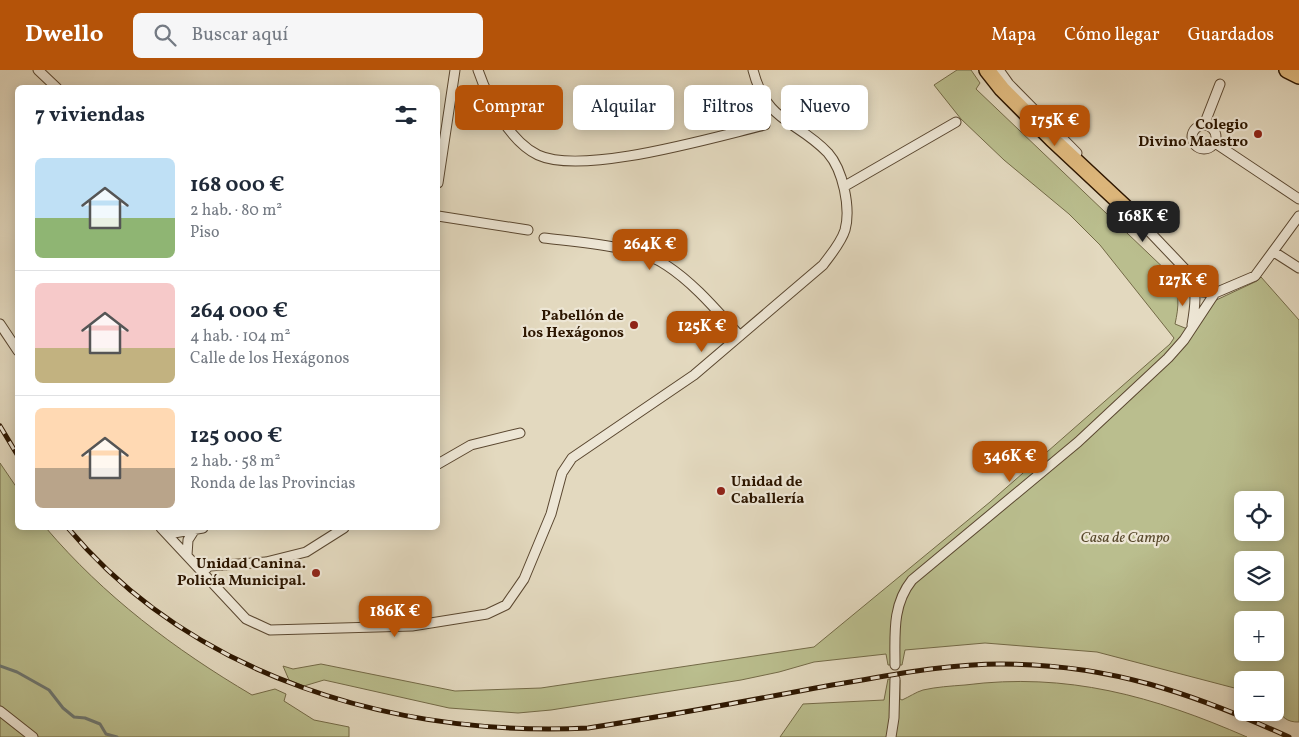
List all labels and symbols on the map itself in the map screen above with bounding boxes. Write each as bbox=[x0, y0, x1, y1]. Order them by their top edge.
pin: 175K € bbox=[1014, 104, 1096, 147]
place label: Colegio Divino Maestro bbox=[1138, 115, 1248, 153]
marker: Colegio Divino Maestro bbox=[1252, 128, 1264, 140]
pin: 168K € bbox=[1102, 200, 1184, 243]
pin: 264K € bbox=[609, 228, 691, 271]
pin: 127K € bbox=[1142, 264, 1224, 307]
place label: Pabellón de los Hexágonos bbox=[522, 306, 624, 344]
pin: 125K € bbox=[661, 310, 743, 353]
marker: Pabellón de los Hexágonos bbox=[628, 319, 640, 331]
pin: 346K € bbox=[969, 440, 1051, 483]
place label: Unidad de Caballería bbox=[731, 472, 805, 510]
marker: Unidad de Caballería bbox=[715, 485, 727, 497]
park label: Casa de Campo bbox=[1080, 528, 1170, 549]
place label: Unidad Canina. Policía Municipal. bbox=[177, 554, 306, 592]
marker: Unidad Canina. Policía Municipal. bbox=[310, 567, 322, 579]
pin: 186K € bbox=[354, 596, 436, 638]

